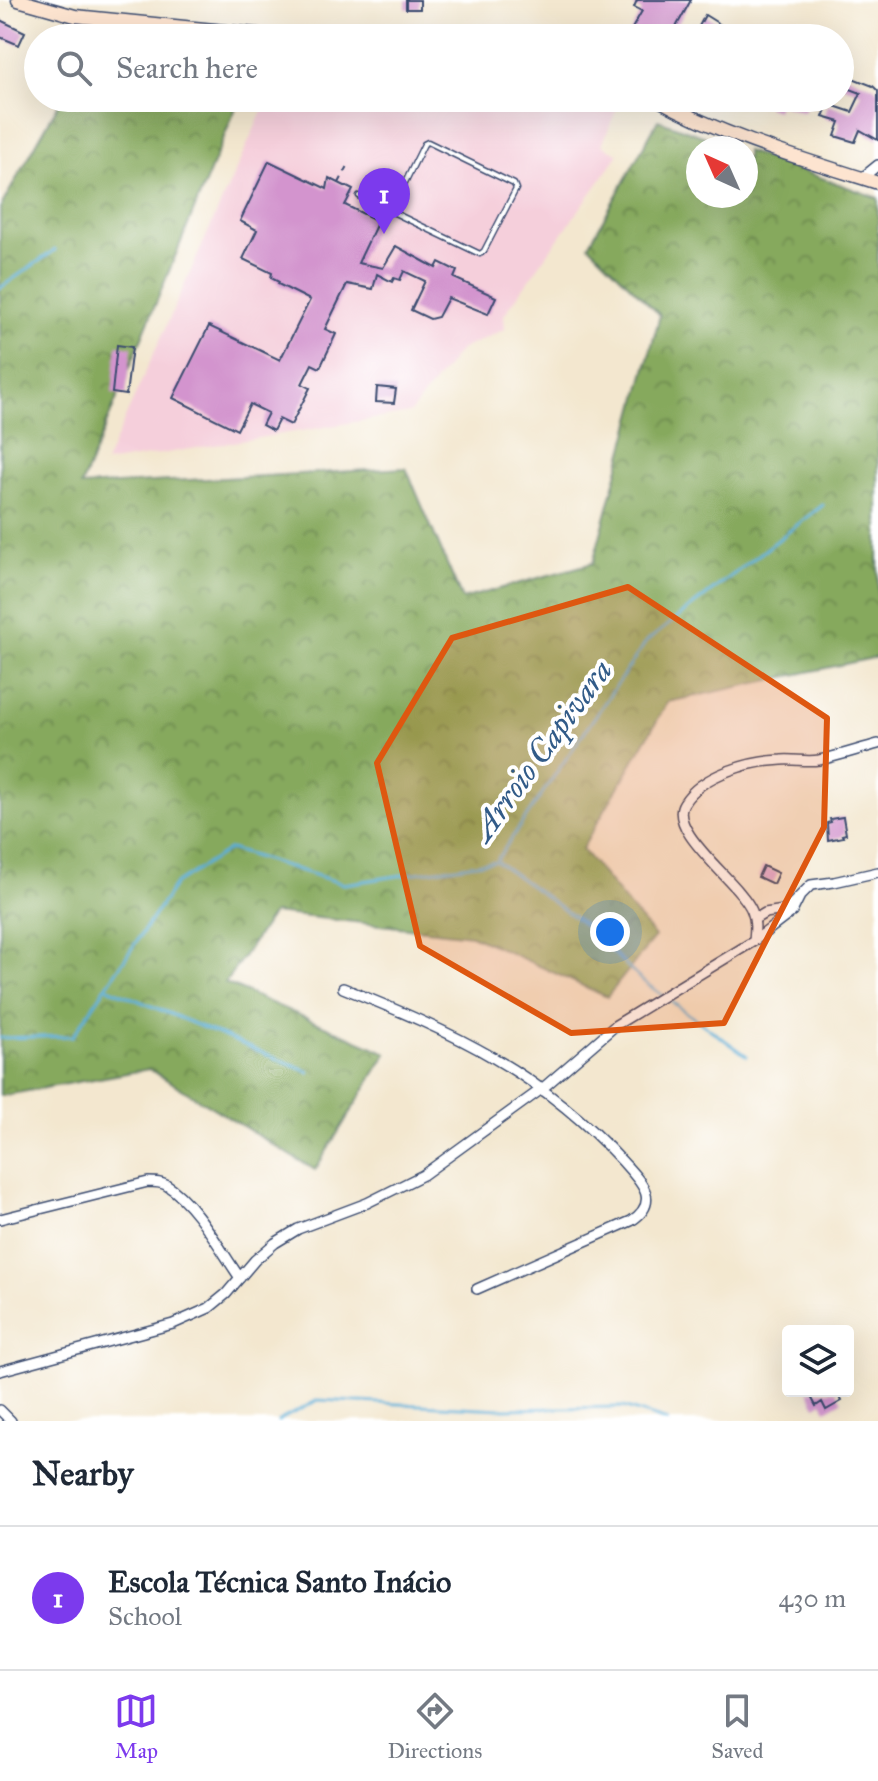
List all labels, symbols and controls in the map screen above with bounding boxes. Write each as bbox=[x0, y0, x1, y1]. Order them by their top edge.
search box bbox=[24, 24, 854, 112]
icon: search bbox=[52, 46, 96, 90]
text: Search here bbox=[116, 50, 258, 86]
north arrow bbox=[686, 136, 758, 208]
pin: 1 bbox=[358, 168, 410, 234]
water label: Arroio Capivara bbox=[462, 652, 621, 850]
your location bbox=[590, 912, 630, 952]
map controls bbox=[782, 1325, 854, 1397]
button: layers bbox=[782, 1325, 854, 1397]
text: Nearby bbox=[32, 1453, 134, 1494]
text: Escola Técnica Santo Inácio bbox=[108, 1564, 451, 1600]
text: 1 bbox=[53, 1582, 63, 1614]
text: 430 m bbox=[779, 1582, 846, 1614]
text: School bbox=[108, 1600, 182, 1632]
tab: Map bbox=[114, 1689, 158, 1764]
tab: Directions bbox=[387, 1689, 482, 1764]
tab: Saved bbox=[711, 1689, 763, 1764]

